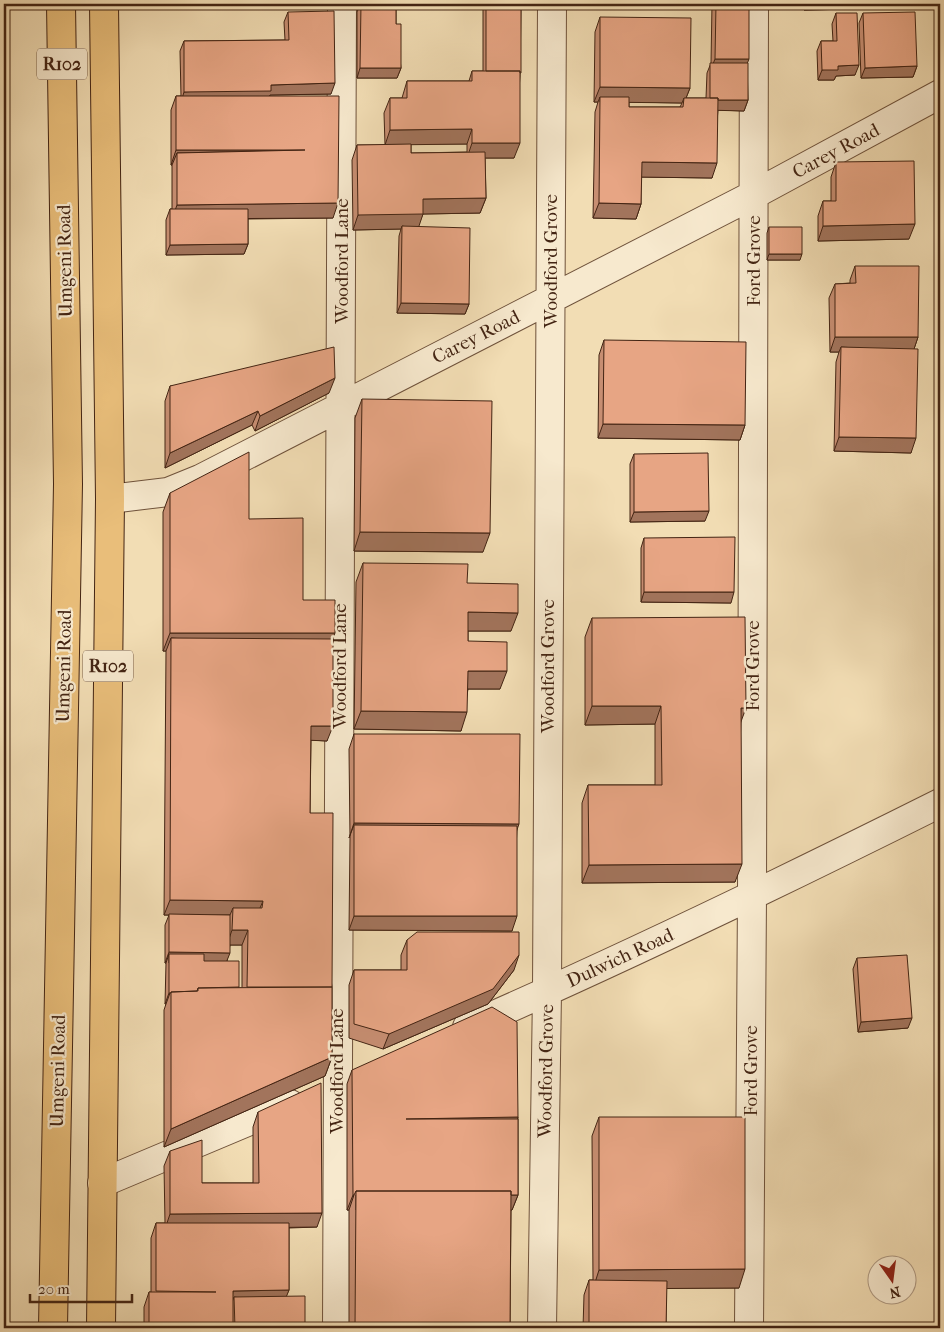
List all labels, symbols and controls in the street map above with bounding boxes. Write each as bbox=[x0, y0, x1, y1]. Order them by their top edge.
road number: R102 bbox=[37, 49, 87, 80]
street label: Carey Road bbox=[789, 119, 884, 183]
street label: Woodford Grove bbox=[540, 194, 562, 329]
street label: Woodford Lane bbox=[331, 198, 353, 325]
street label: Umgeni Road bbox=[53, 204, 77, 318]
street label: Ford Grove bbox=[743, 215, 765, 307]
street label: Carey Road bbox=[429, 305, 524, 368]
street label: Woodford Grove bbox=[537, 599, 559, 734]
street label: Woodford Lane bbox=[329, 603, 351, 730]
street label: Umgeni Road bbox=[52, 609, 76, 723]
street label: Ford Grove bbox=[742, 620, 764, 712]
road number: R102 bbox=[83, 650, 133, 681]
street label: Dulwich Road bbox=[563, 923, 677, 992]
street label: Woodford Grove bbox=[534, 1004, 558, 1139]
street label: Woodford Lane bbox=[326, 1008, 348, 1135]
street label: Umgeni Road bbox=[46, 1014, 70, 1128]
street label: Ford Grove bbox=[740, 1025, 762, 1117]
north arrow bbox=[866, 1254, 916, 1304]
scale bar bbox=[30, 1272, 132, 1304]
text: 20 m bbox=[38, 1280, 70, 1298]
text: N bbox=[887, 1283, 902, 1302]

